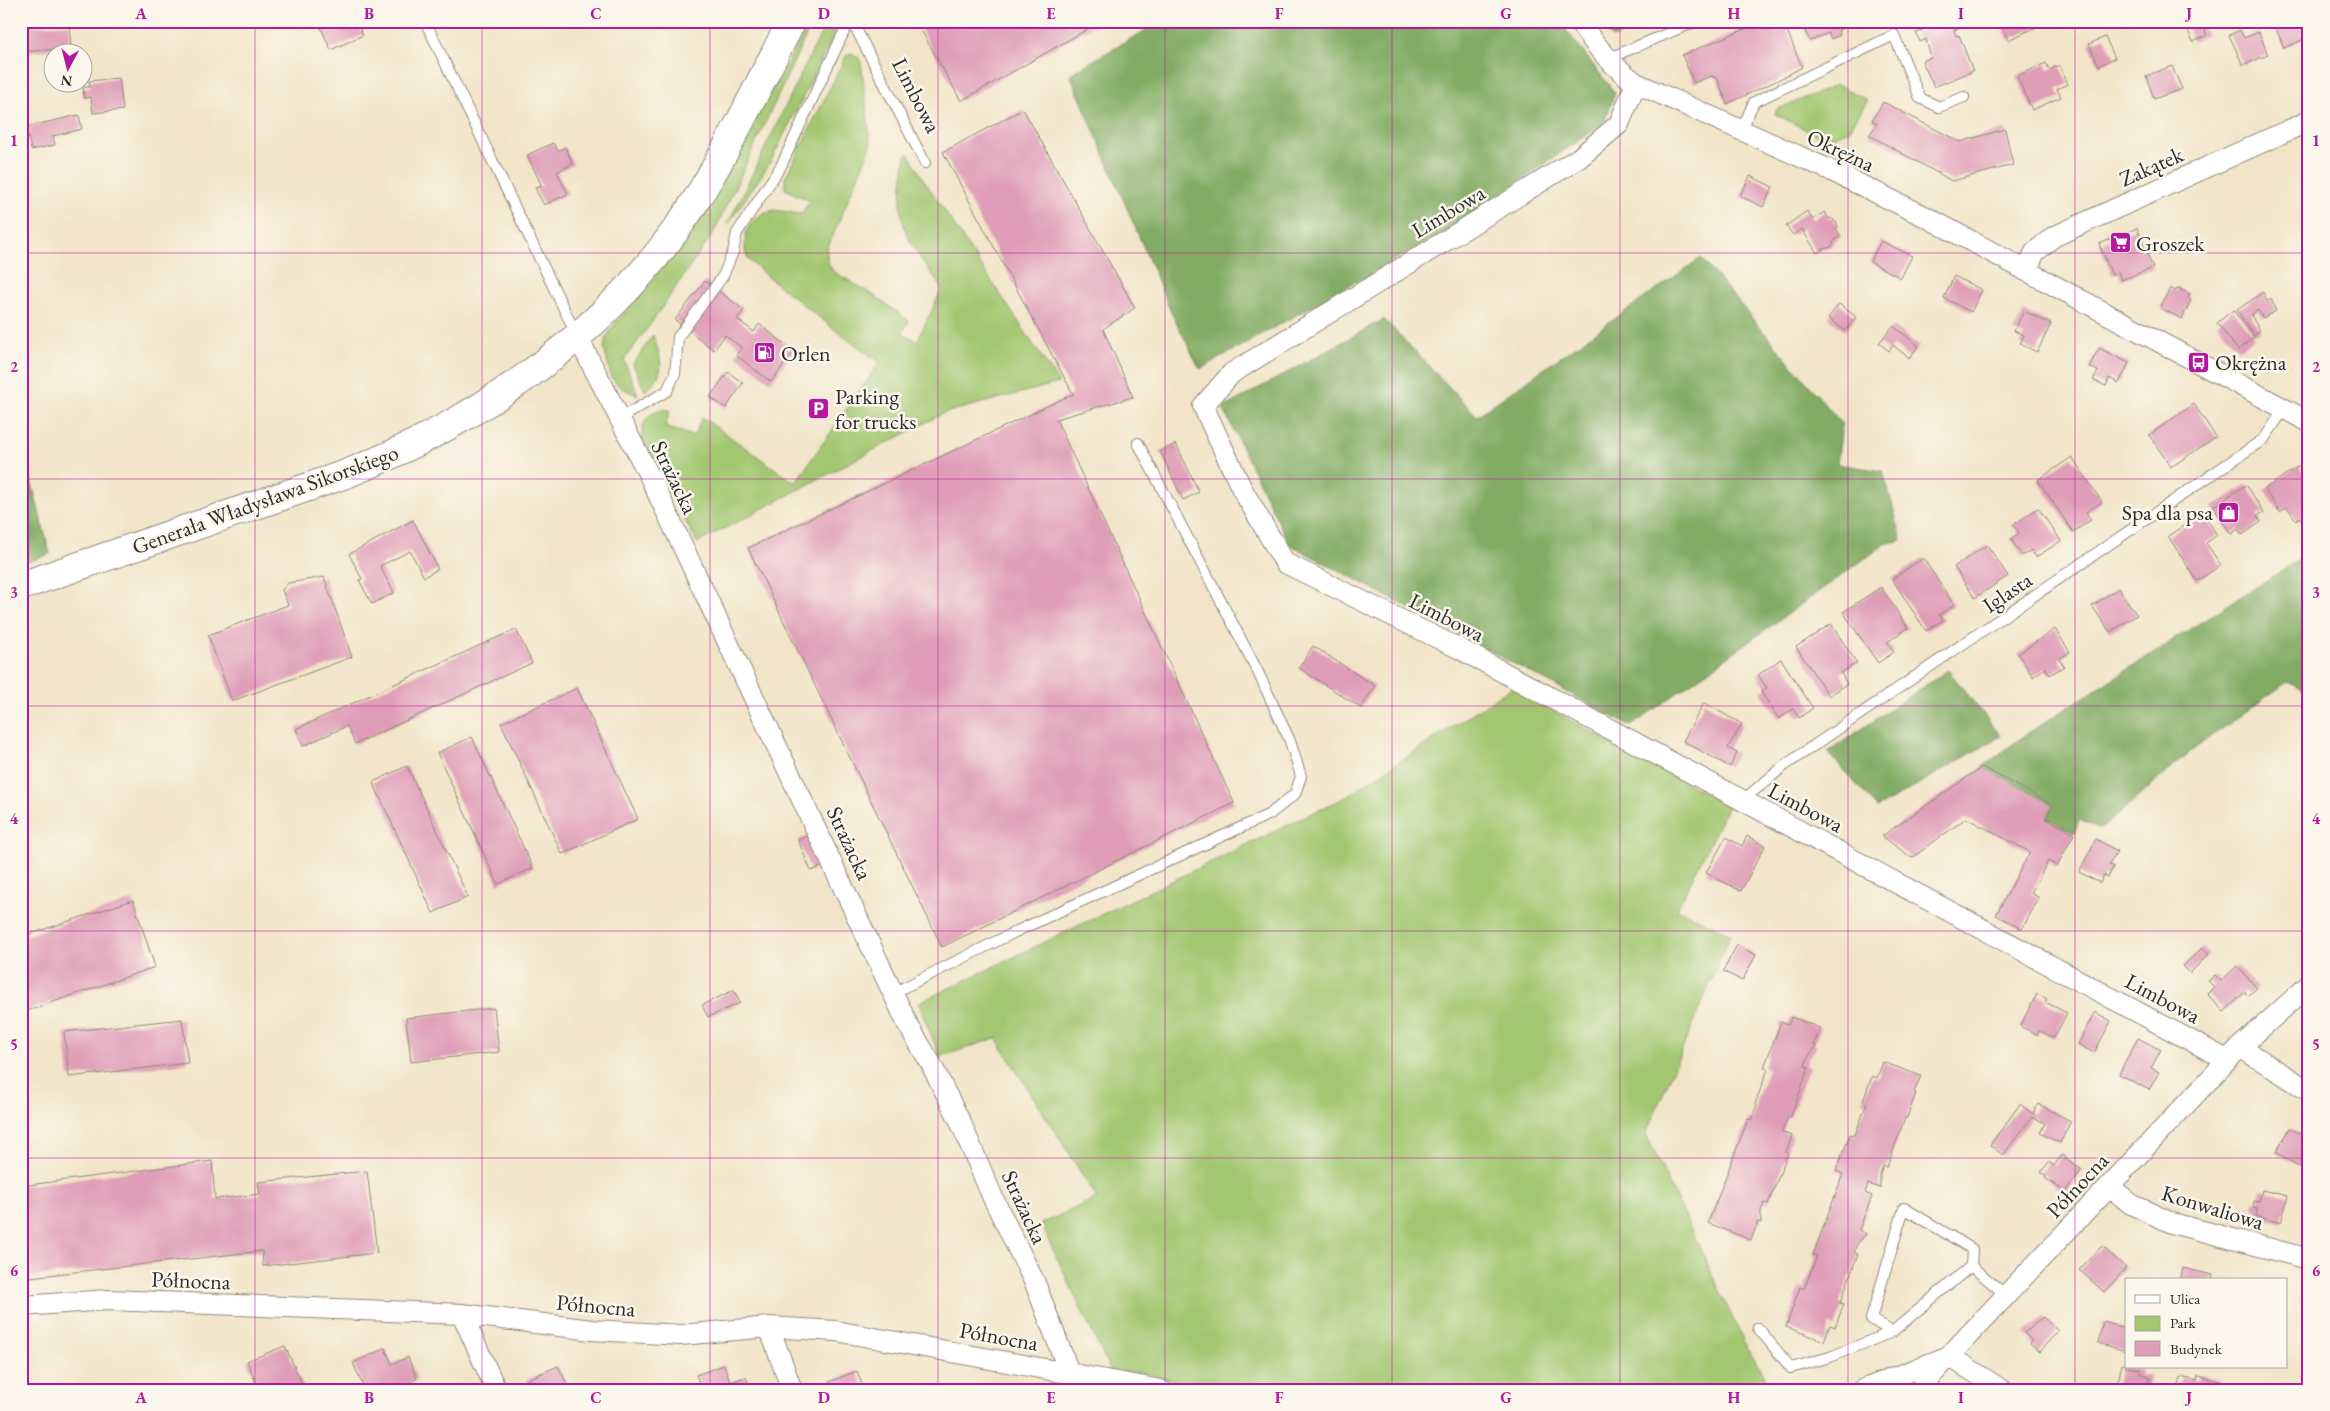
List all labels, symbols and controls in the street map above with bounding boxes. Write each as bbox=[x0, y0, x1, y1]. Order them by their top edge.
text: A bbox=[134, 3, 147, 24]
text: B bbox=[364, 3, 374, 24]
text: C bbox=[590, 3, 602, 24]
text: D bbox=[818, 3, 830, 24]
text: E bbox=[1046, 3, 1056, 24]
text: F bbox=[1275, 3, 1284, 24]
text: G bbox=[1500, 3, 1512, 24]
text: H bbox=[1728, 3, 1741, 24]
text: I bbox=[1958, 3, 1964, 24]
text: J bbox=[2184, 3, 2192, 24]
north arrow bbox=[42, 42, 92, 92]
street label: Limbowa bbox=[885, 53, 948, 138]
text: N bbox=[59, 71, 73, 91]
street label: Okrężna bbox=[1802, 122, 1880, 179]
text: 1 bbox=[10, 130, 18, 151]
text: 1 bbox=[2312, 130, 2320, 151]
street label: Zakątek bbox=[2115, 139, 2188, 193]
street label: Limbowa bbox=[1406, 178, 1491, 245]
place label: Groszek bbox=[2136, 229, 2205, 258]
supermarket icon: Groszek bbox=[2108, 231, 2132, 255]
place label: Orlen bbox=[781, 339, 831, 368]
fuel station icon: Orlen bbox=[753, 341, 777, 365]
place label: Okrężna bbox=[2215, 348, 2287, 377]
bus stop icon: Okrężna bbox=[2187, 350, 2211, 374]
text: 2 bbox=[10, 356, 19, 377]
text: 2 bbox=[2312, 356, 2321, 377]
place label: Parking for trucks bbox=[835, 382, 916, 436]
parking icon: Parking for trucks bbox=[807, 397, 831, 421]
street label: Strażacka bbox=[644, 436, 705, 519]
street label: Generała Władysława Sikorskiego bbox=[128, 438, 403, 561]
place label: Spa dla psa bbox=[2122, 498, 2213, 527]
shop icon: Spa dla psa bbox=[2217, 500, 2241, 524]
street label: Iglasta bbox=[1977, 565, 2038, 620]
text: 3 bbox=[10, 582, 18, 603]
text: 3 bbox=[2312, 582, 2320, 603]
street label: Limbowa bbox=[1404, 586, 1490, 649]
street label: Limbowa bbox=[1763, 776, 1848, 839]
street label: Strażacka bbox=[820, 802, 879, 885]
text: 4 bbox=[10, 808, 19, 829]
text: 4 bbox=[2312, 808, 2321, 829]
street label: Limbowa bbox=[2120, 967, 2205, 1030]
text: 5 bbox=[10, 1034, 18, 1055]
text: 5 bbox=[2312, 1034, 2320, 1055]
street label: Północna bbox=[2040, 1146, 2115, 1224]
street label: Strażacka bbox=[995, 1166, 1054, 1249]
street label: Konwaliowa bbox=[2158, 1178, 2268, 1237]
text: 6 bbox=[10, 1260, 19, 1281]
text: 6 bbox=[2312, 1260, 2321, 1281]
street label: Północna bbox=[151, 1265, 231, 1296]
legend bbox=[2125, 1278, 2288, 1368]
street label: Północna bbox=[555, 1288, 637, 1323]
text: Ulica bbox=[2170, 1289, 2200, 1308]
text: Park bbox=[2170, 1313, 2197, 1332]
street label: Północna bbox=[957, 1315, 1041, 1358]
text: Budynek bbox=[2170, 1339, 2223, 1358]
text: A bbox=[134, 1387, 147, 1408]
text: B bbox=[364, 1387, 374, 1408]
text: C bbox=[590, 1387, 602, 1408]
text: D bbox=[818, 1387, 830, 1408]
text: E bbox=[1046, 1387, 1056, 1408]
text: F bbox=[1275, 1387, 1284, 1408]
text: G bbox=[1500, 1387, 1512, 1408]
text: H bbox=[1728, 1387, 1741, 1408]
text: I bbox=[1958, 1387, 1964, 1408]
text: J bbox=[2184, 1387, 2192, 1408]

